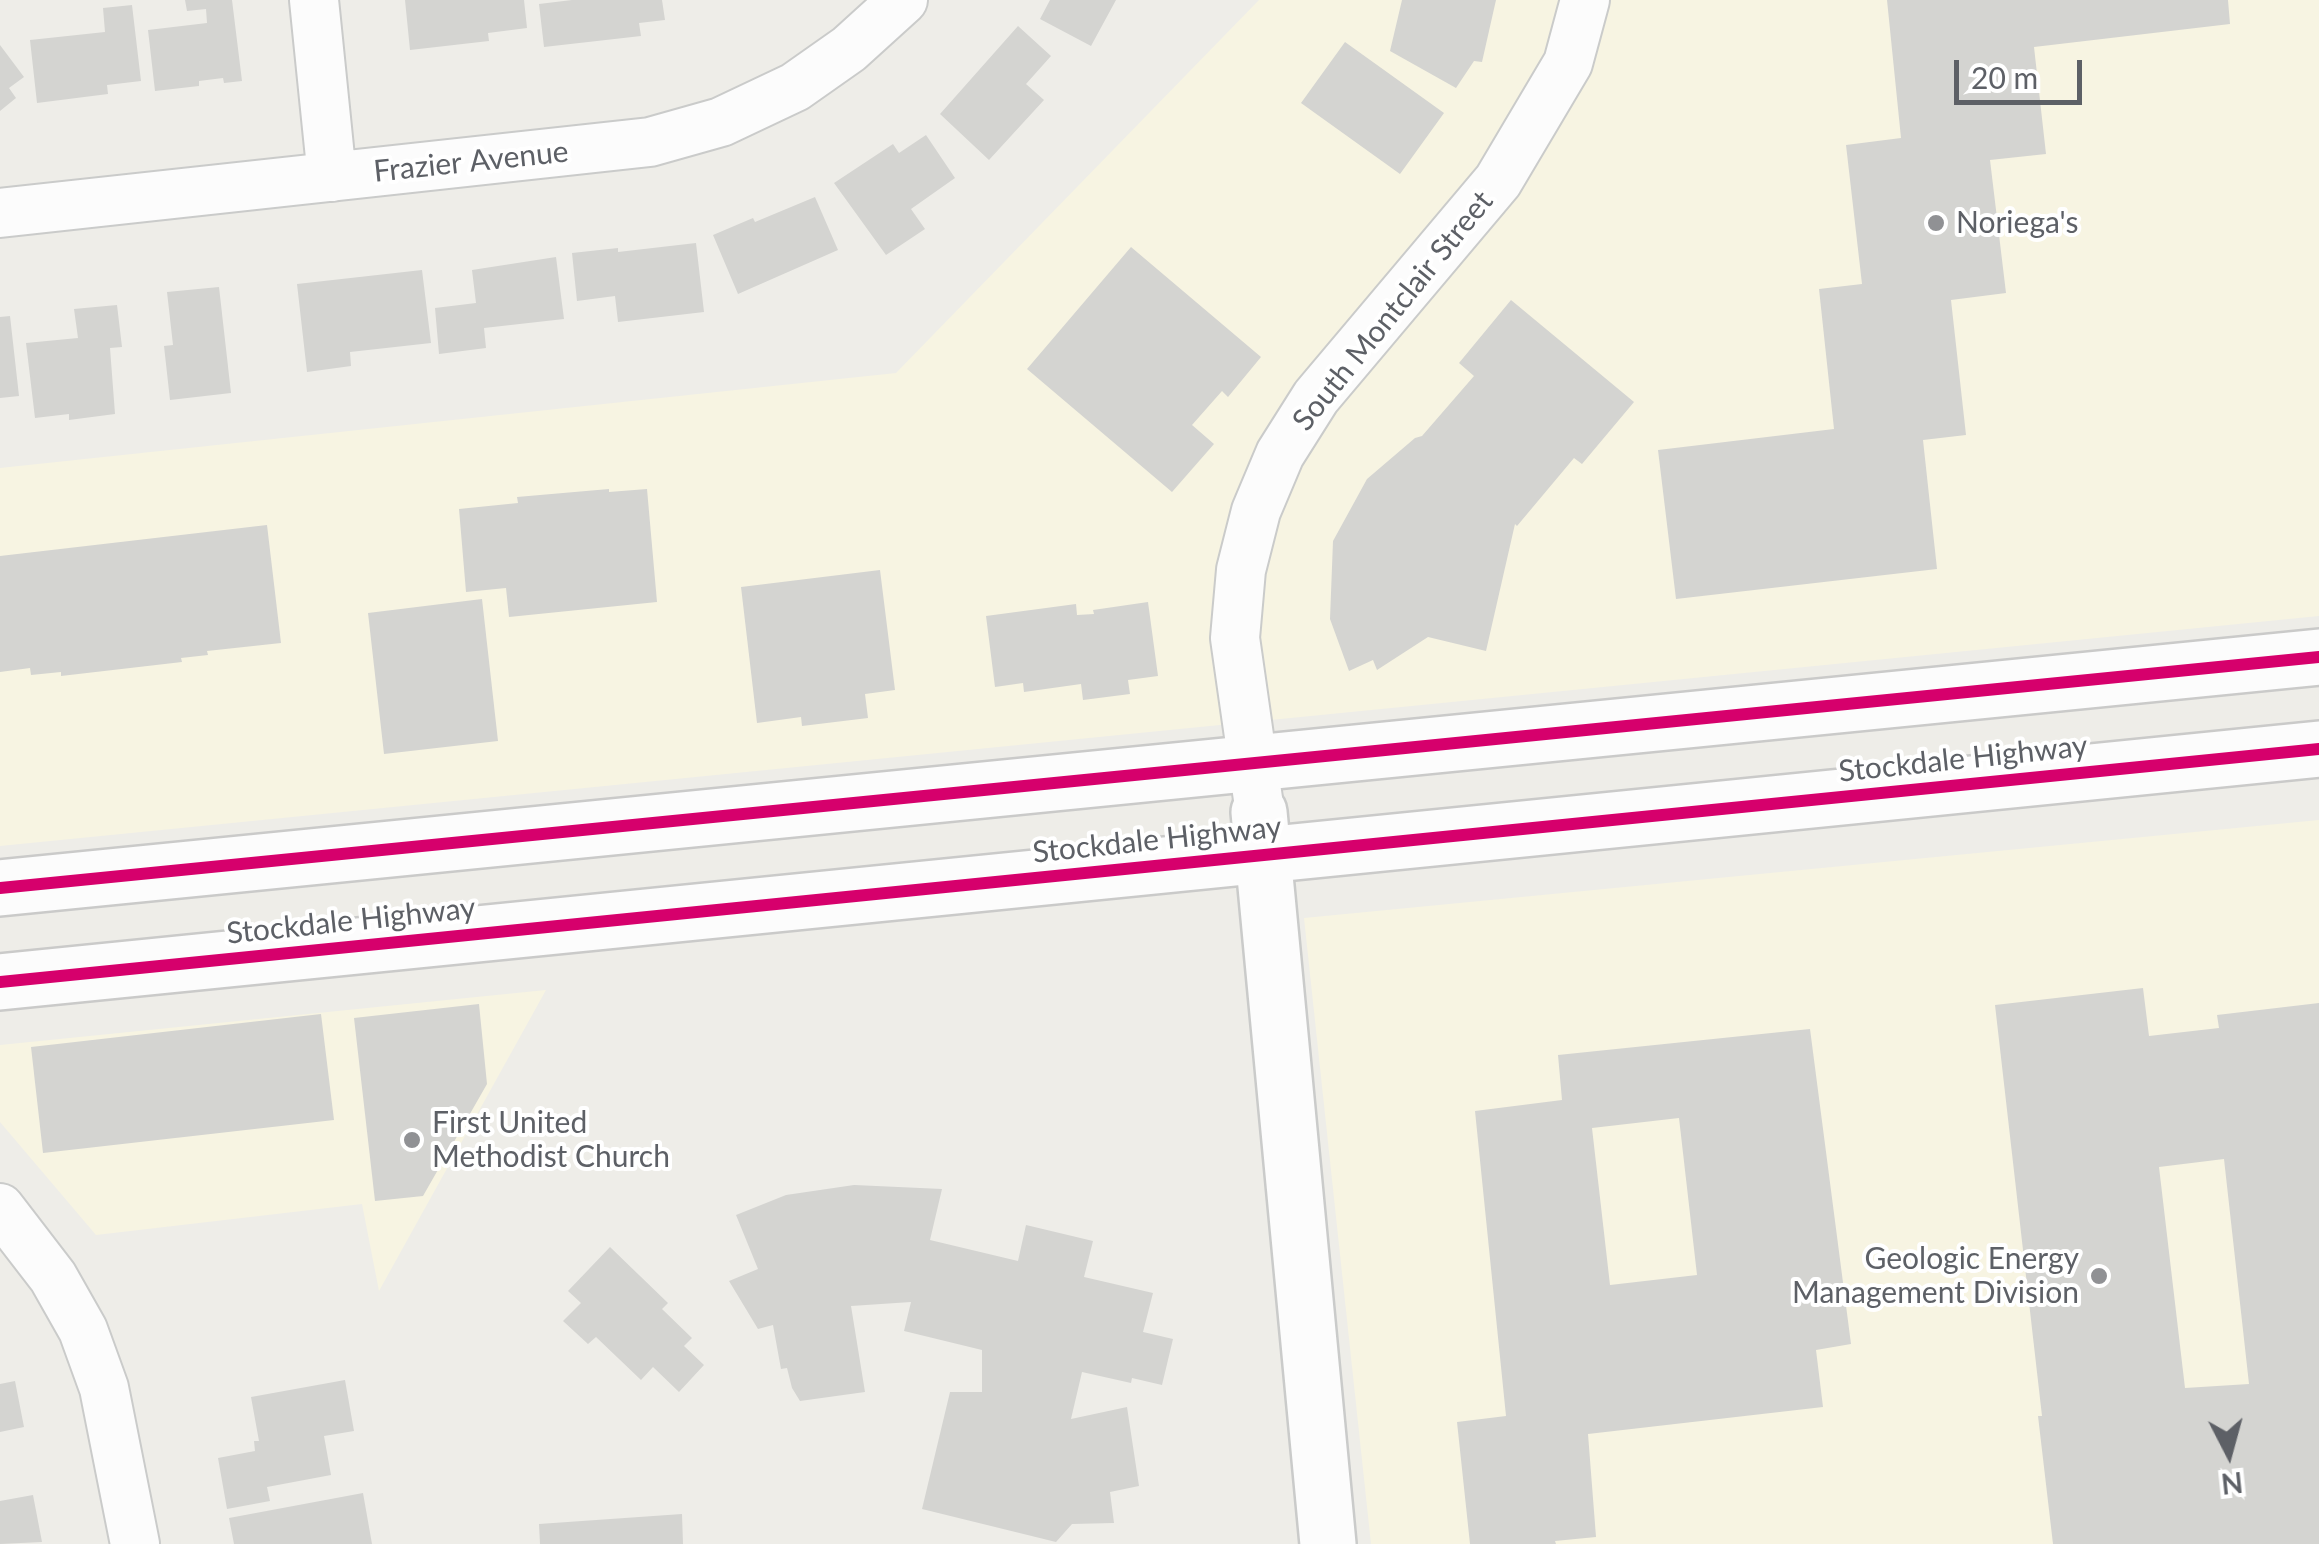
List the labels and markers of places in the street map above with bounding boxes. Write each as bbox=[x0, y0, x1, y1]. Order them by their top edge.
place label: Noriega's bbox=[1956, 205, 2078, 241]
marker: Noriega's bbox=[1925, 212, 1947, 234]
place label: First United Methodist Church bbox=[432, 1105, 670, 1176]
marker: First United Methodist Church bbox=[401, 1129, 423, 1151]
place label: Geologic Energy Management Division bbox=[1792, 1241, 2079, 1312]
marker: Geologic Energy Management Division bbox=[2088, 1265, 2110, 1287]

